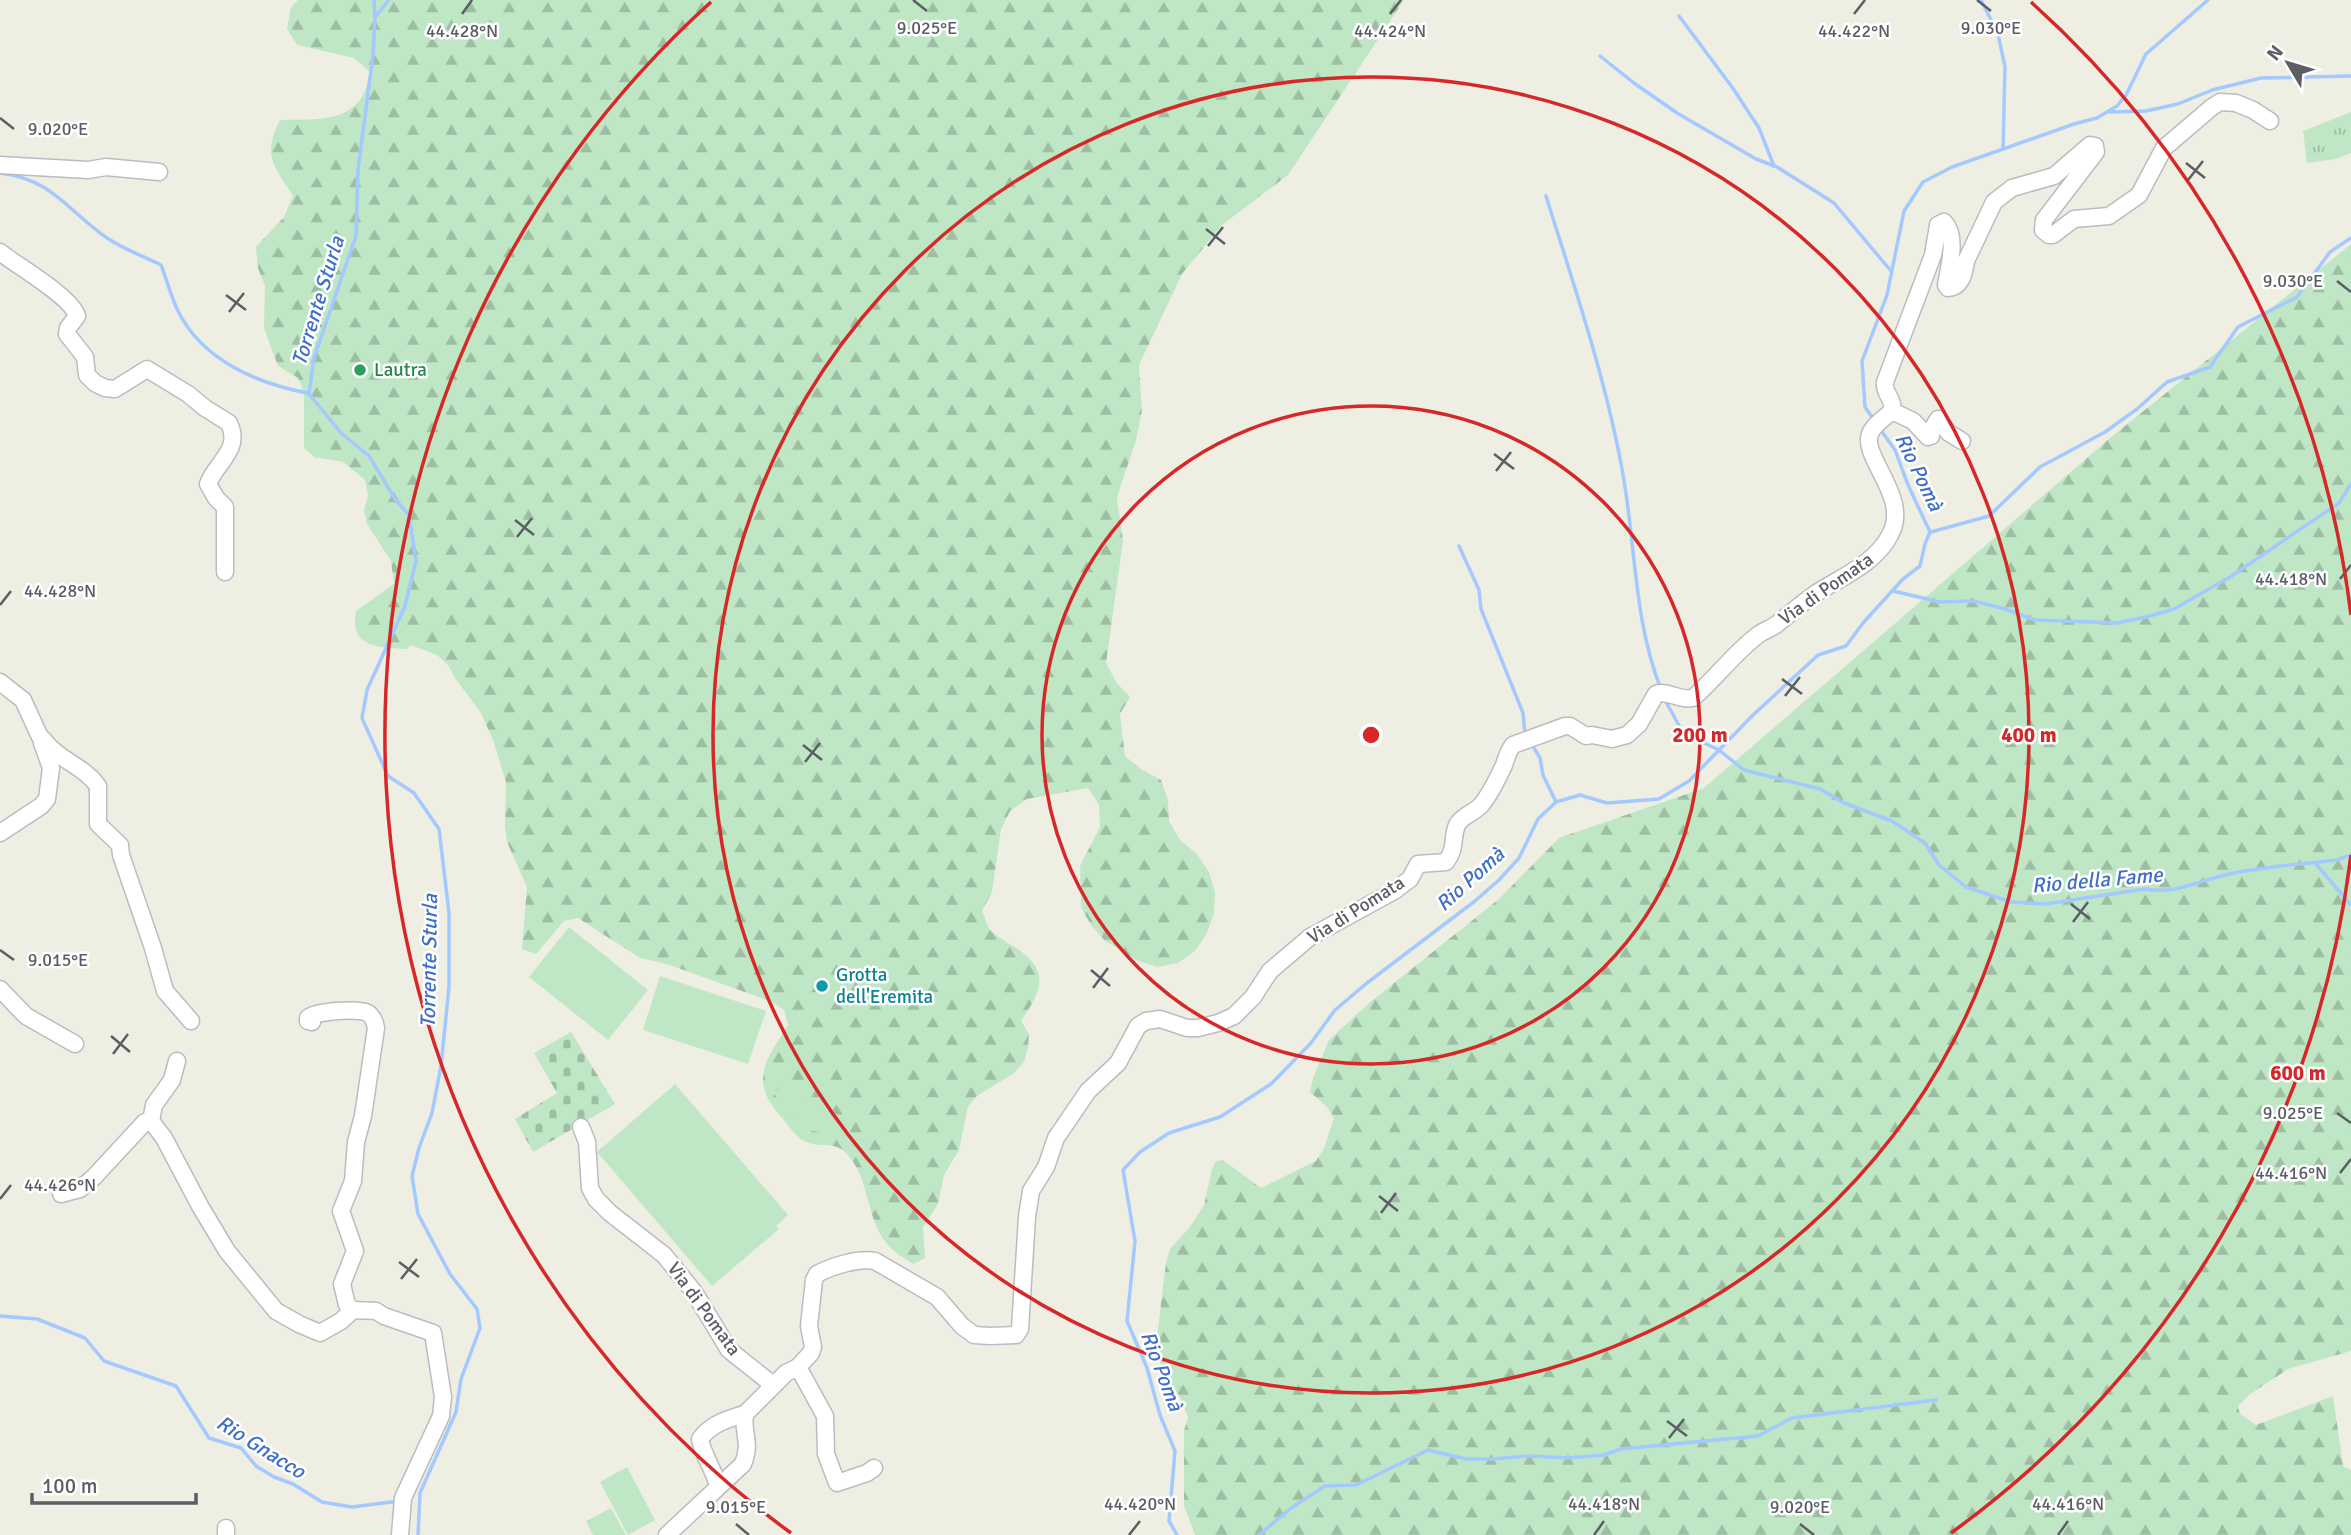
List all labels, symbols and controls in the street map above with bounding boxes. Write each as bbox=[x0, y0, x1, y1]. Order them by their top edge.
text: 9.025°E bbox=[897, 17, 957, 39]
text: 9.030°E bbox=[1961, 17, 2021, 39]
text: 44.428°N bbox=[426, 20, 498, 42]
text: 44.424°N bbox=[1354, 20, 1426, 42]
text: 44.422°N bbox=[1818, 20, 1890, 42]
north arrow bbox=[2253, 28, 2323, 98]
text: N bbox=[2262, 41, 2289, 66]
text: 9.020°E bbox=[28, 118, 88, 140]
water label: Torrente Sturla bbox=[286, 232, 350, 369]
text: 9.030°E bbox=[2263, 270, 2323, 292]
place label: Lautra bbox=[374, 358, 427, 382]
marker: Lautra bbox=[352, 362, 368, 378]
water label: Rio Pomà bbox=[1889, 429, 1950, 516]
street label: Via di Pomata bbox=[1774, 548, 1878, 630]
text: 44.418°N bbox=[2255, 568, 2327, 590]
text: 44.428°N bbox=[24, 580, 96, 602]
text: 200 m bbox=[1672, 722, 1728, 748]
text: 400 m bbox=[2001, 722, 2057, 748]
centre of rings bbox=[1359, 723, 1383, 747]
water label: Rio Pomà bbox=[1430, 841, 1511, 917]
water label: Rio della Fame bbox=[2031, 861, 2165, 899]
street label: Via di Pomata bbox=[1303, 871, 1409, 949]
water label: Torrente Sturla bbox=[415, 892, 443, 1028]
text: 9.015°E bbox=[28, 949, 88, 971]
place label: Grotta dell'Eremita bbox=[836, 963, 933, 1009]
marker: Grotta dell'Eremita bbox=[814, 978, 830, 994]
text: 600 m bbox=[2270, 1060, 2326, 1086]
text: 9.025°E bbox=[2263, 1102, 2323, 1124]
text: 44.416°N bbox=[2255, 1162, 2327, 1184]
text: 44.426°N bbox=[24, 1174, 96, 1196]
street label: Via di Pomata bbox=[662, 1257, 746, 1361]
water label: Rio Pomà bbox=[1135, 1327, 1190, 1416]
water label: Rio Gnacco bbox=[212, 1410, 311, 1485]
scale bar bbox=[32, 1462, 196, 1506]
text: 100 m bbox=[42, 1473, 97, 1499]
text: 44.420°N bbox=[1104, 1493, 1176, 1515]
text: 44.418°N bbox=[1568, 1493, 1640, 1515]
text: 44.416°N bbox=[2032, 1493, 2104, 1515]
text: 9.015°E bbox=[706, 1496, 766, 1518]
text: 9.020°E bbox=[1770, 1496, 1830, 1518]

